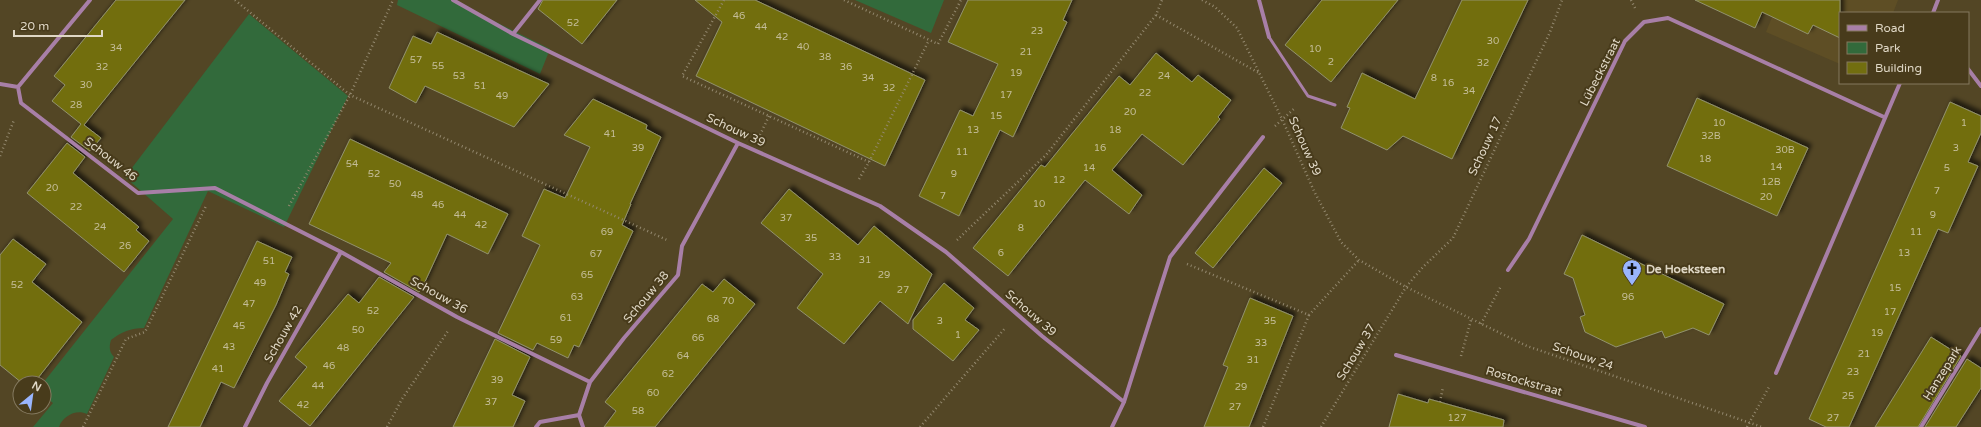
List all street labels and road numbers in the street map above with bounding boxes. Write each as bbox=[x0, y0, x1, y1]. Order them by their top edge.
street label: Lübeckstraat bbox=[1577, 35, 1623, 108]
street label: Schouw 39 bbox=[704, 110, 768, 150]
street label: Schouw 39 bbox=[1286, 114, 1324, 178]
street label: Schouw 17 bbox=[1465, 114, 1505, 178]
street label: Schouw 46 bbox=[82, 134, 140, 184]
street label: Schouw 38 bbox=[620, 268, 672, 326]
street label: Schouw 36 bbox=[408, 274, 470, 316]
street label: Schouw 39 bbox=[1002, 287, 1060, 339]
street label: Schouw 42 bbox=[261, 303, 305, 365]
street label: Schouw 37 bbox=[1334, 321, 1378, 383]
street label: Schouw 24 bbox=[1551, 339, 1616, 373]
street label: Hanzepark bbox=[1920, 343, 1964, 403]
street label: Rostockstraat bbox=[1484, 363, 1564, 399]

